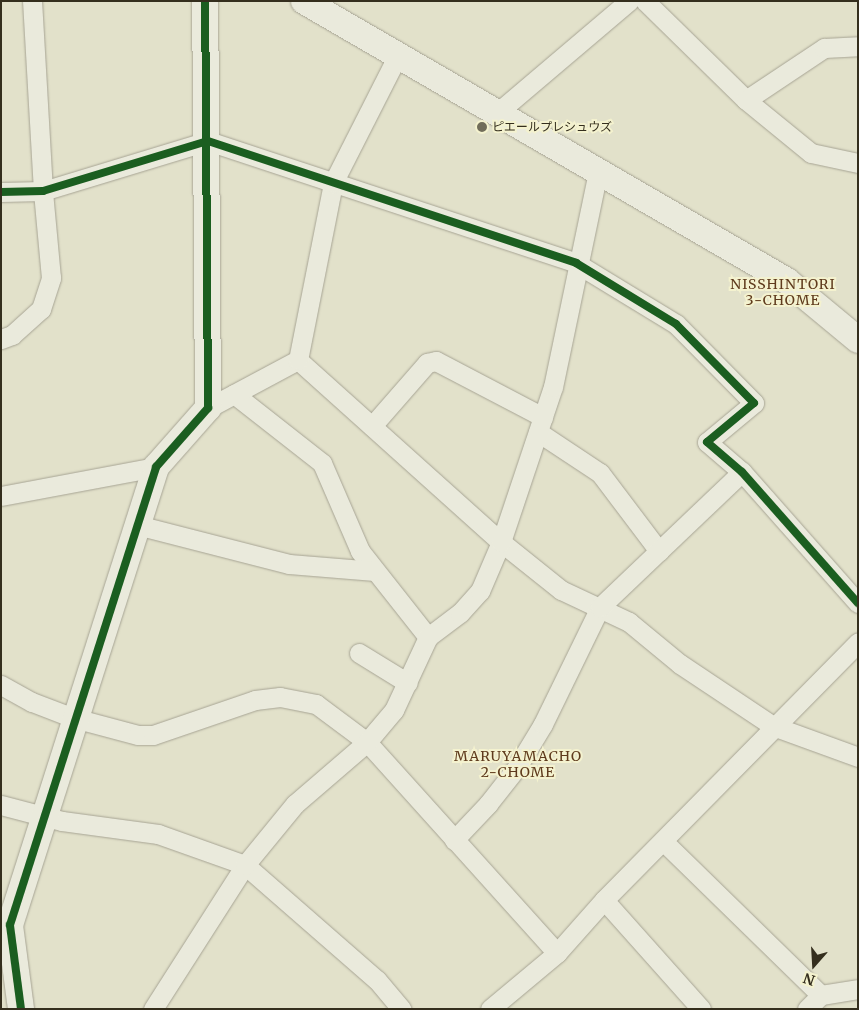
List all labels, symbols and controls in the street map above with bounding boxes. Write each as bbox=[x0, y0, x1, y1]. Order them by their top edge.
place label: ピエールプレシュウズ bbox=[492, 120, 612, 134]
marker: ピエールプレシュウズ bbox=[476, 121, 488, 133]
district label: NISSHINTORI 3-CHOME bbox=[729, 276, 837, 308]
district label: MARUYAMACHO 2-CHOME bbox=[453, 748, 583, 780]
north arrow bbox=[789, 940, 839, 990]
text: N bbox=[801, 969, 817, 989]

